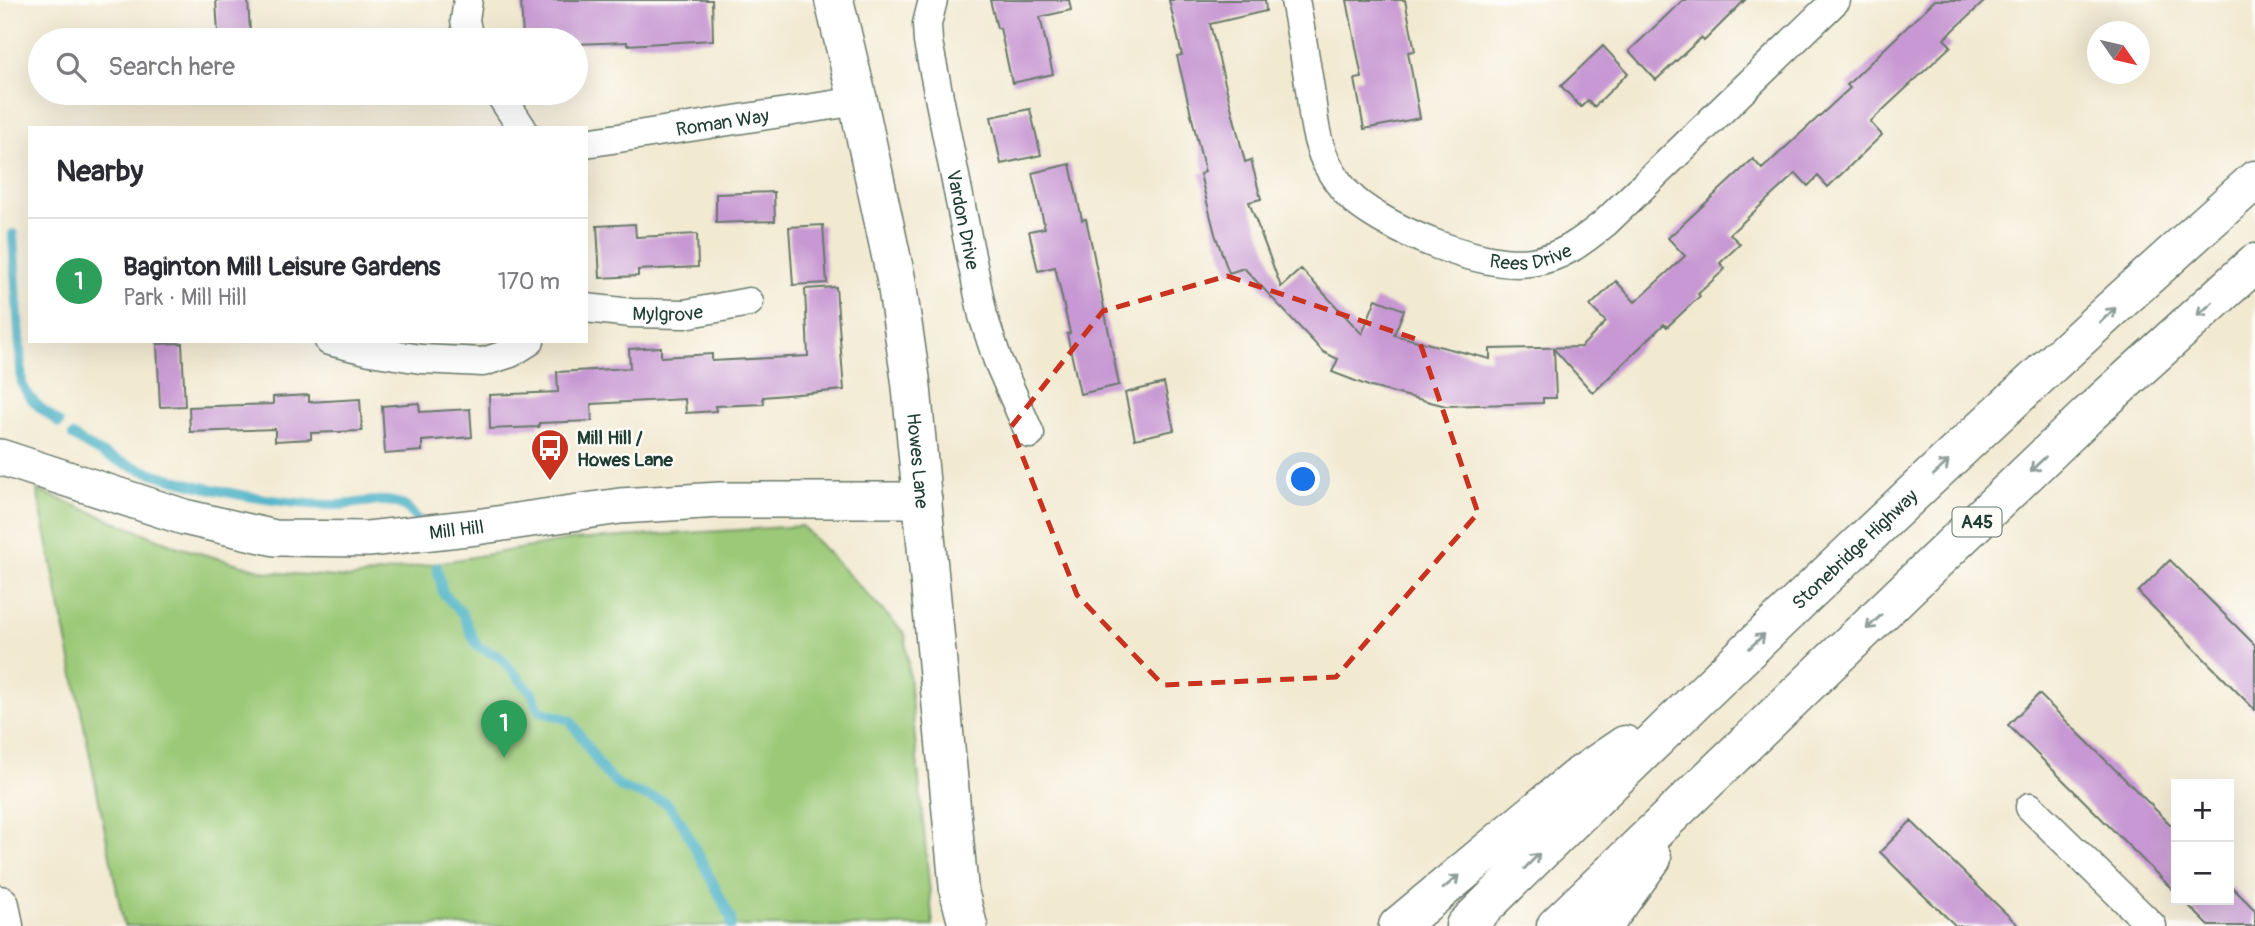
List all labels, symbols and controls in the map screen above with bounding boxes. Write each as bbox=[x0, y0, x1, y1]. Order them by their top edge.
north arrow bbox=[2087, 21, 2150, 84]
search box bbox=[28, 28, 588, 105]
icon: search bbox=[52, 48, 90, 86]
text: Search here bbox=[108, 51, 235, 83]
street label: Roman Way bbox=[674, 104, 771, 142]
text: Nearby bbox=[56, 153, 143, 190]
street label: Vardon Drive bbox=[941, 168, 985, 272]
street label: Rees Drive bbox=[1488, 238, 1577, 276]
text: Baginton Mill Leisure Gardens bbox=[123, 251, 440, 283]
text: 1 bbox=[75, 267, 84, 296]
text: 170 m bbox=[498, 267, 560, 296]
text: Park · Mill Hill bbox=[123, 283, 247, 312]
street label: Mylgrove bbox=[632, 300, 706, 327]
one-way arrow bbox=[2196, 301, 2214, 317]
one-way arrow bbox=[2099, 306, 2116, 323]
street label: Howes Lane bbox=[901, 412, 934, 510]
place label: Mill Hill / Howes Lane bbox=[577, 426, 674, 472]
bus stop icon: Mill Hill / Howes Lane bbox=[529, 427, 571, 482]
one-way arrow bbox=[2030, 455, 2047, 472]
one-way arrow bbox=[1932, 460, 1949, 477]
your location bbox=[1286, 462, 1320, 496]
street label: Stonebridge Highway bbox=[1787, 484, 1923, 615]
road number: A45 bbox=[1952, 508, 2002, 536]
street label: Mill Hill bbox=[428, 515, 486, 545]
one-way arrow bbox=[1866, 613, 1883, 630]
one-way arrow bbox=[1748, 632, 1765, 649]
pin: 1 bbox=[481, 700, 527, 758]
map controls bbox=[2171, 779, 2234, 905]
button: + bbox=[2171, 779, 2234, 842]
button: − bbox=[2171, 842, 2234, 905]
one-way arrow bbox=[1523, 853, 1540, 870]
one-way arrow bbox=[1441, 874, 1459, 890]

